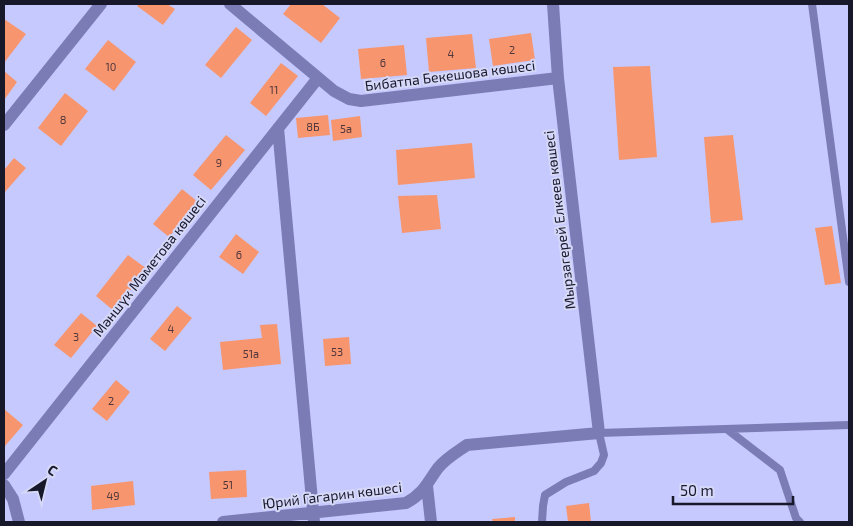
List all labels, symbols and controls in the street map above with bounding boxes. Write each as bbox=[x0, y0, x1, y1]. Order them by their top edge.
house number: 2 bbox=[509, 43, 515, 56]
house number: 4 bbox=[448, 47, 455, 60]
street label: Бибатпа Бекешова көшесі bbox=[364, 56, 536, 94]
house number: 6 bbox=[380, 56, 386, 69]
house number: 10 bbox=[105, 60, 117, 73]
house number: 11 bbox=[270, 83, 278, 96]
house number: 8 bbox=[60, 113, 66, 126]
house number: 8Б bbox=[306, 120, 320, 133]
house number: 5а bbox=[340, 122, 352, 135]
street label: Мырзагерей Елкеев көшесі bbox=[540, 130, 578, 310]
house number: 9 bbox=[216, 156, 222, 169]
street label: Мәншүк Мәметова көшесі bbox=[89, 192, 209, 340]
house number: 6 bbox=[236, 248, 242, 261]
house number: 4 bbox=[168, 322, 175, 335]
house number: 3 bbox=[73, 330, 79, 343]
house number: 53 bbox=[331, 345, 343, 358]
house number: 51а bbox=[243, 347, 259, 360]
house number: 2 bbox=[108, 394, 114, 407]
north arrow bbox=[20, 456, 70, 506]
text: С bbox=[44, 461, 61, 479]
scale bar bbox=[673, 474, 793, 506]
house number: 51 bbox=[223, 478, 233, 491]
street label: Юрий Гагарин көшесі bbox=[261, 478, 403, 512]
text: 50 m bbox=[680, 481, 714, 499]
house number: 49 bbox=[106, 489, 120, 502]

